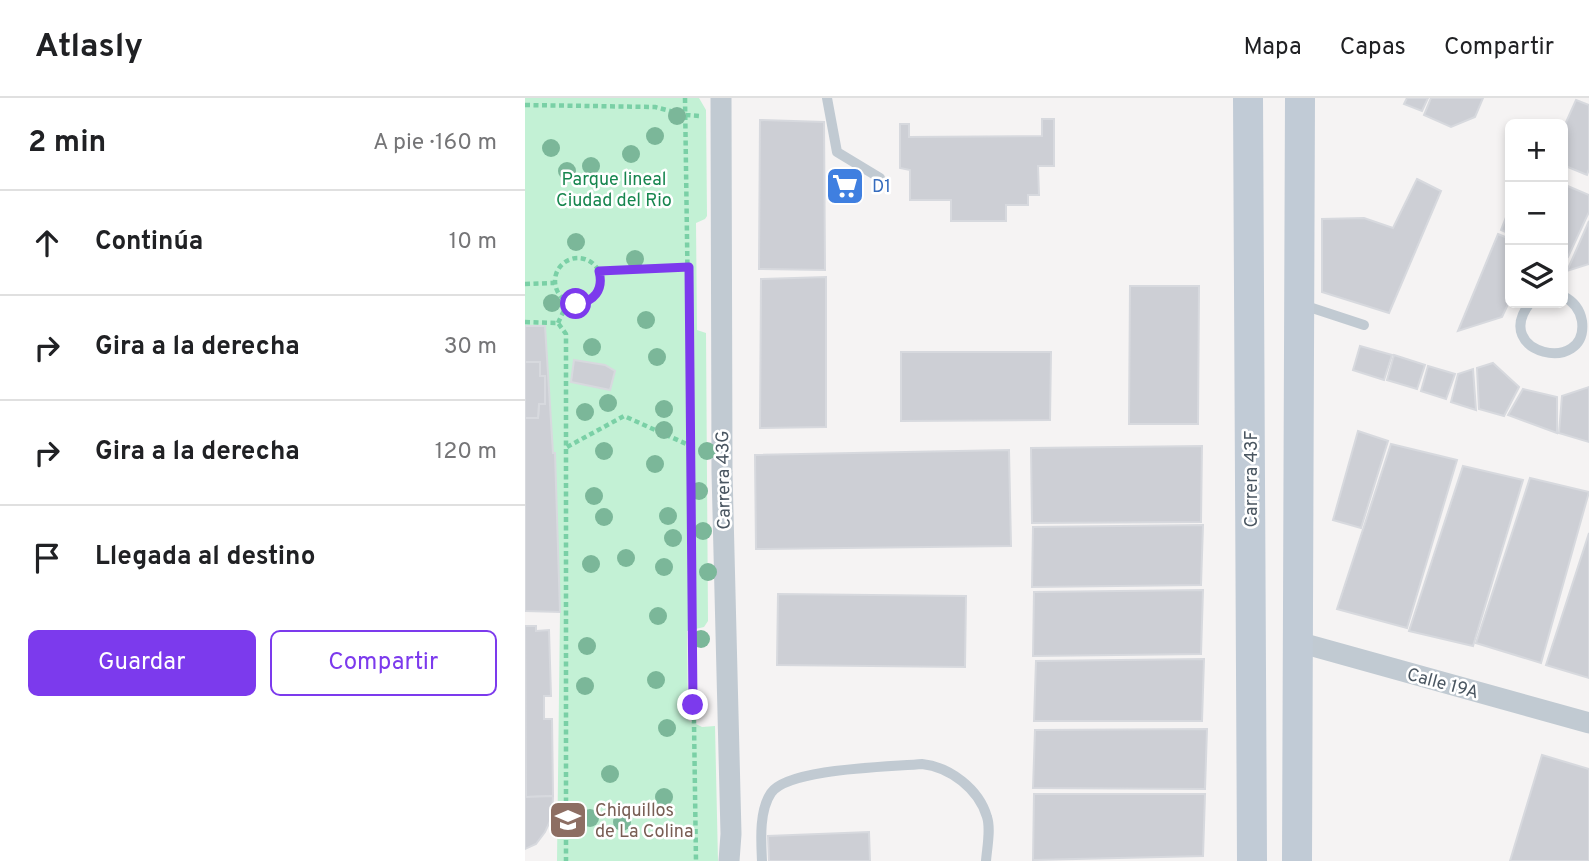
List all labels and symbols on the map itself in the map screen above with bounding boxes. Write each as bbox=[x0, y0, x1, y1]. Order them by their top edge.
supermarket icon: D1 bbox=[824, 165, 866, 207]
park label: Parque lineal Ciudad del Rio bbox=[556, 169, 672, 213]
place label: D1 bbox=[872, 176, 891, 199]
route start bbox=[560, 288, 591, 319]
street label: Carrera 43G bbox=[712, 430, 737, 530]
street label: Carrera 43F bbox=[1241, 430, 1264, 528]
street label: Calle 19A bbox=[1404, 664, 1481, 705]
route end bbox=[677, 689, 708, 720]
school or university icon: Chiquillos de La Colina bbox=[547, 799, 589, 841]
place label: Chiquillos de La Colina bbox=[595, 800, 694, 844]

